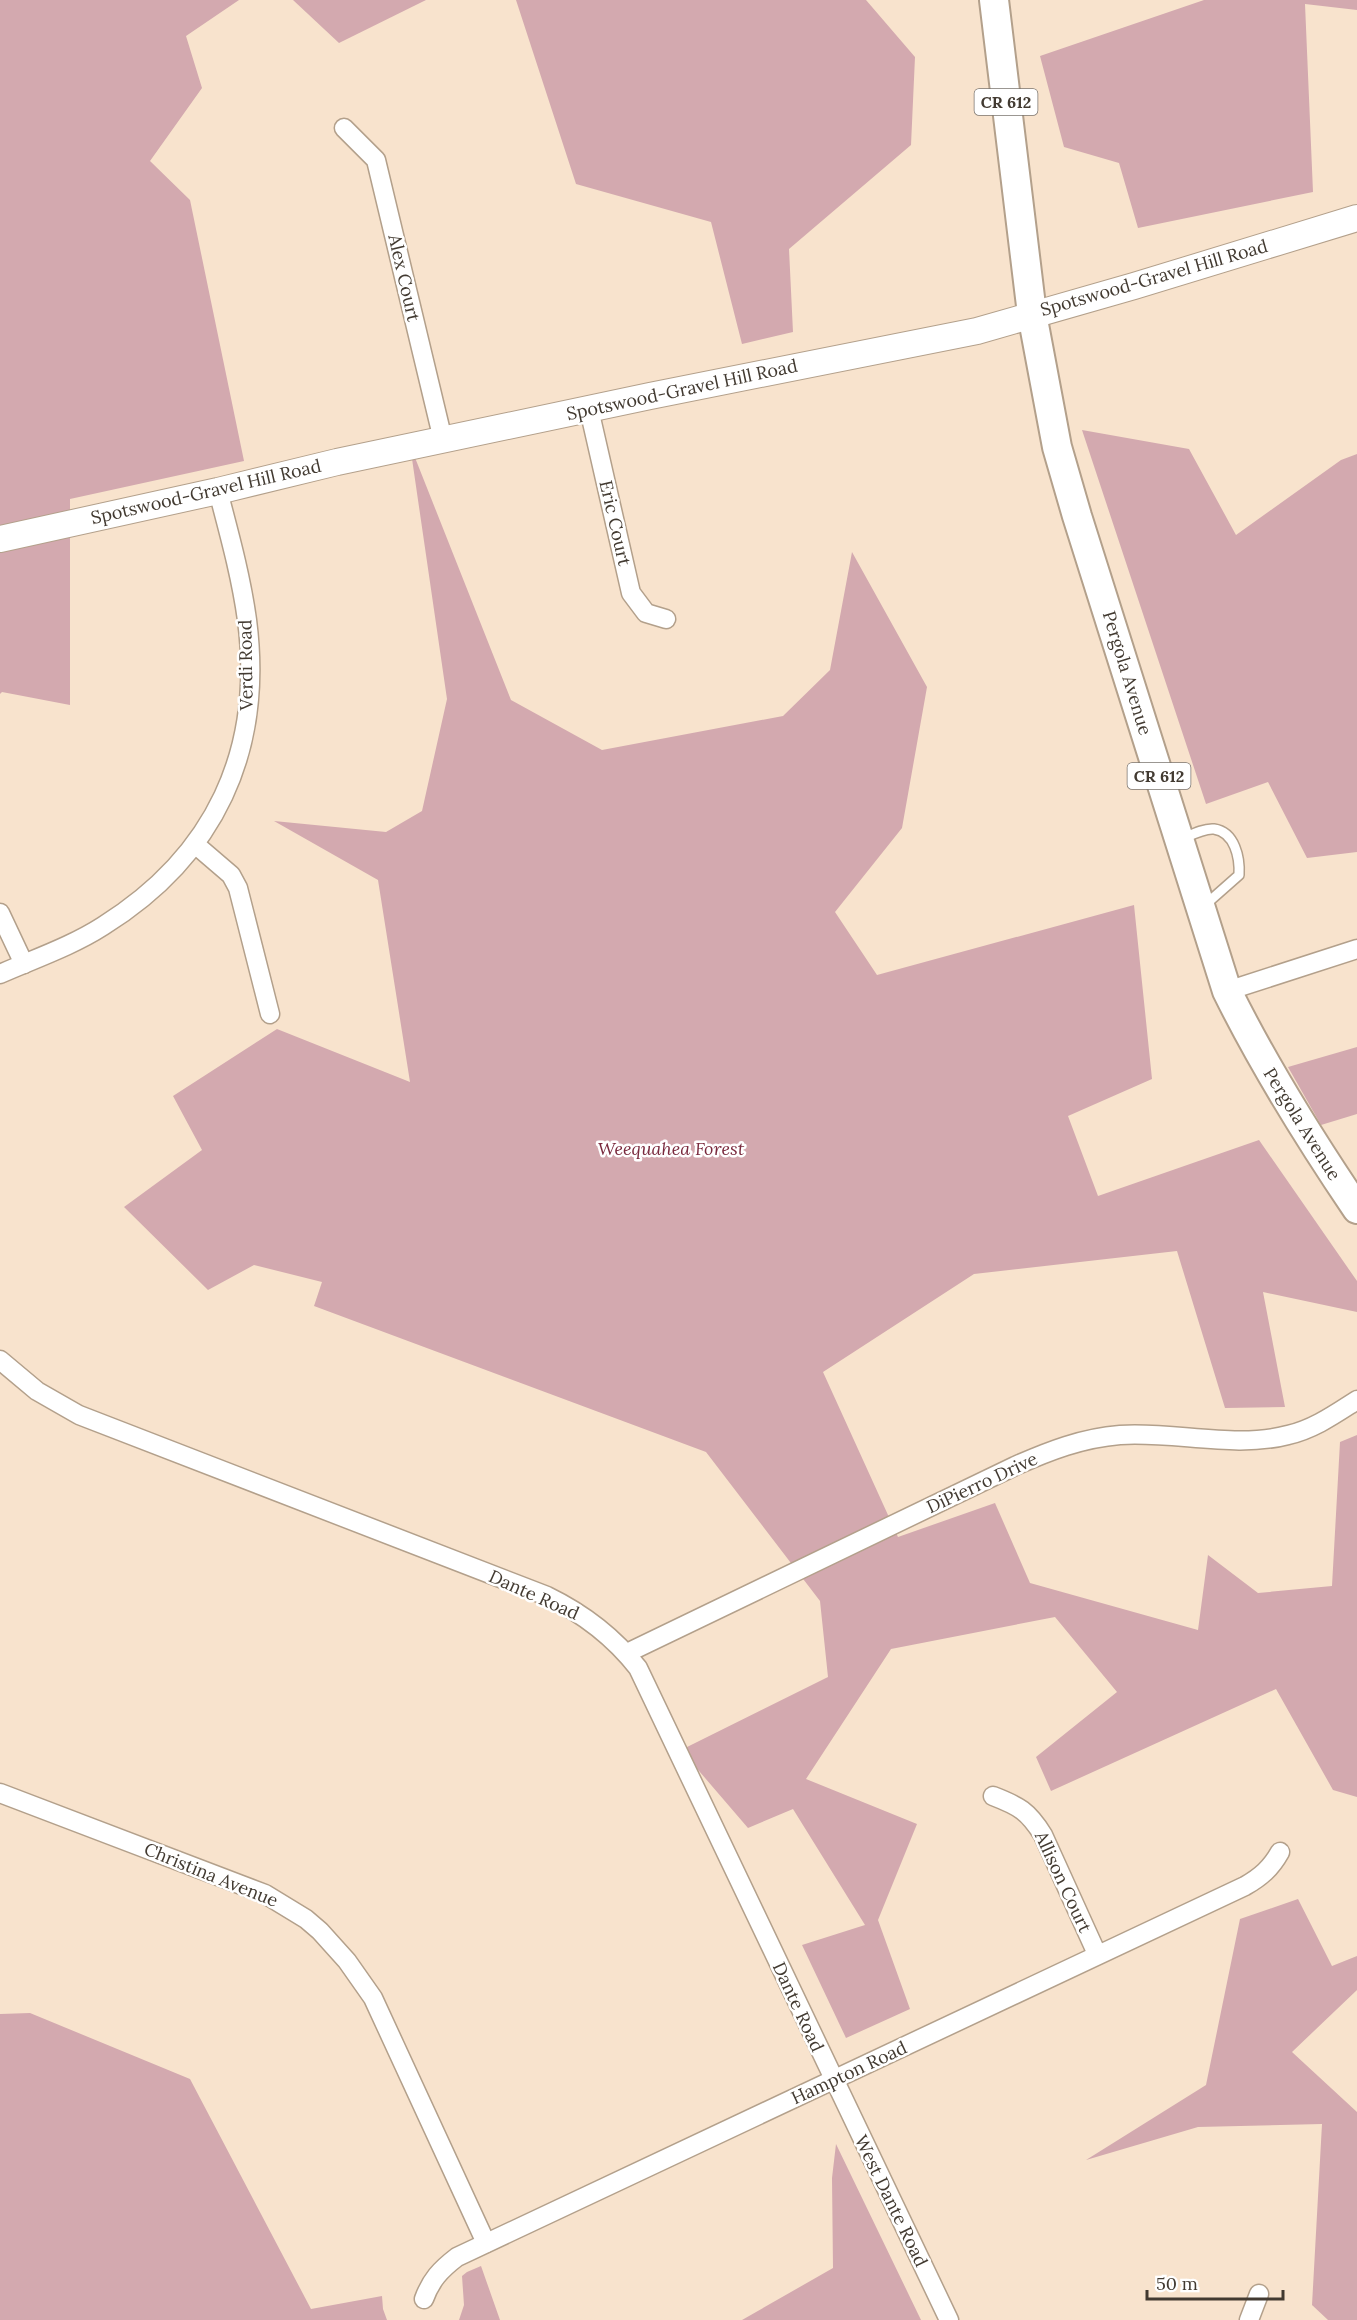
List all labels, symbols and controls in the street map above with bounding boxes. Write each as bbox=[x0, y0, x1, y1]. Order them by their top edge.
road number: CR 612 bbox=[974, 89, 1038, 115]
street label: Alex Court bbox=[383, 231, 426, 324]
street label: Spotswood-Gravel Hill Road bbox=[1037, 234, 1270, 321]
street label: Spotswood-Gravel Hill Road bbox=[564, 354, 800, 425]
street label: Spotswood-Gravel Hill Road bbox=[89, 454, 323, 529]
street label: Eric Court bbox=[594, 478, 636, 568]
street label: Pergola Avenue bbox=[1098, 608, 1157, 738]
street label: Verdi Road bbox=[233, 619, 258, 712]
road number: CR 612 bbox=[1128, 763, 1190, 789]
street label: Pergola Avenue bbox=[1259, 1063, 1346, 1185]
park label: Weequahea Forest bbox=[598, 1137, 745, 1160]
street label: DiPierro Drive bbox=[923, 1447, 1041, 1518]
street label: Dante Road bbox=[485, 1564, 583, 1625]
street label: Allison Court bbox=[1029, 1826, 1097, 1936]
street label: Christina Avenue bbox=[141, 1837, 282, 1912]
street label: Dante Road bbox=[768, 1958, 829, 2056]
street label: Hampton Road bbox=[787, 2036, 910, 2109]
street label: West Dante Road bbox=[850, 2131, 933, 2271]
scale bar bbox=[1147, 2263, 1284, 2301]
text: 50 m bbox=[1156, 2272, 1198, 2295]

